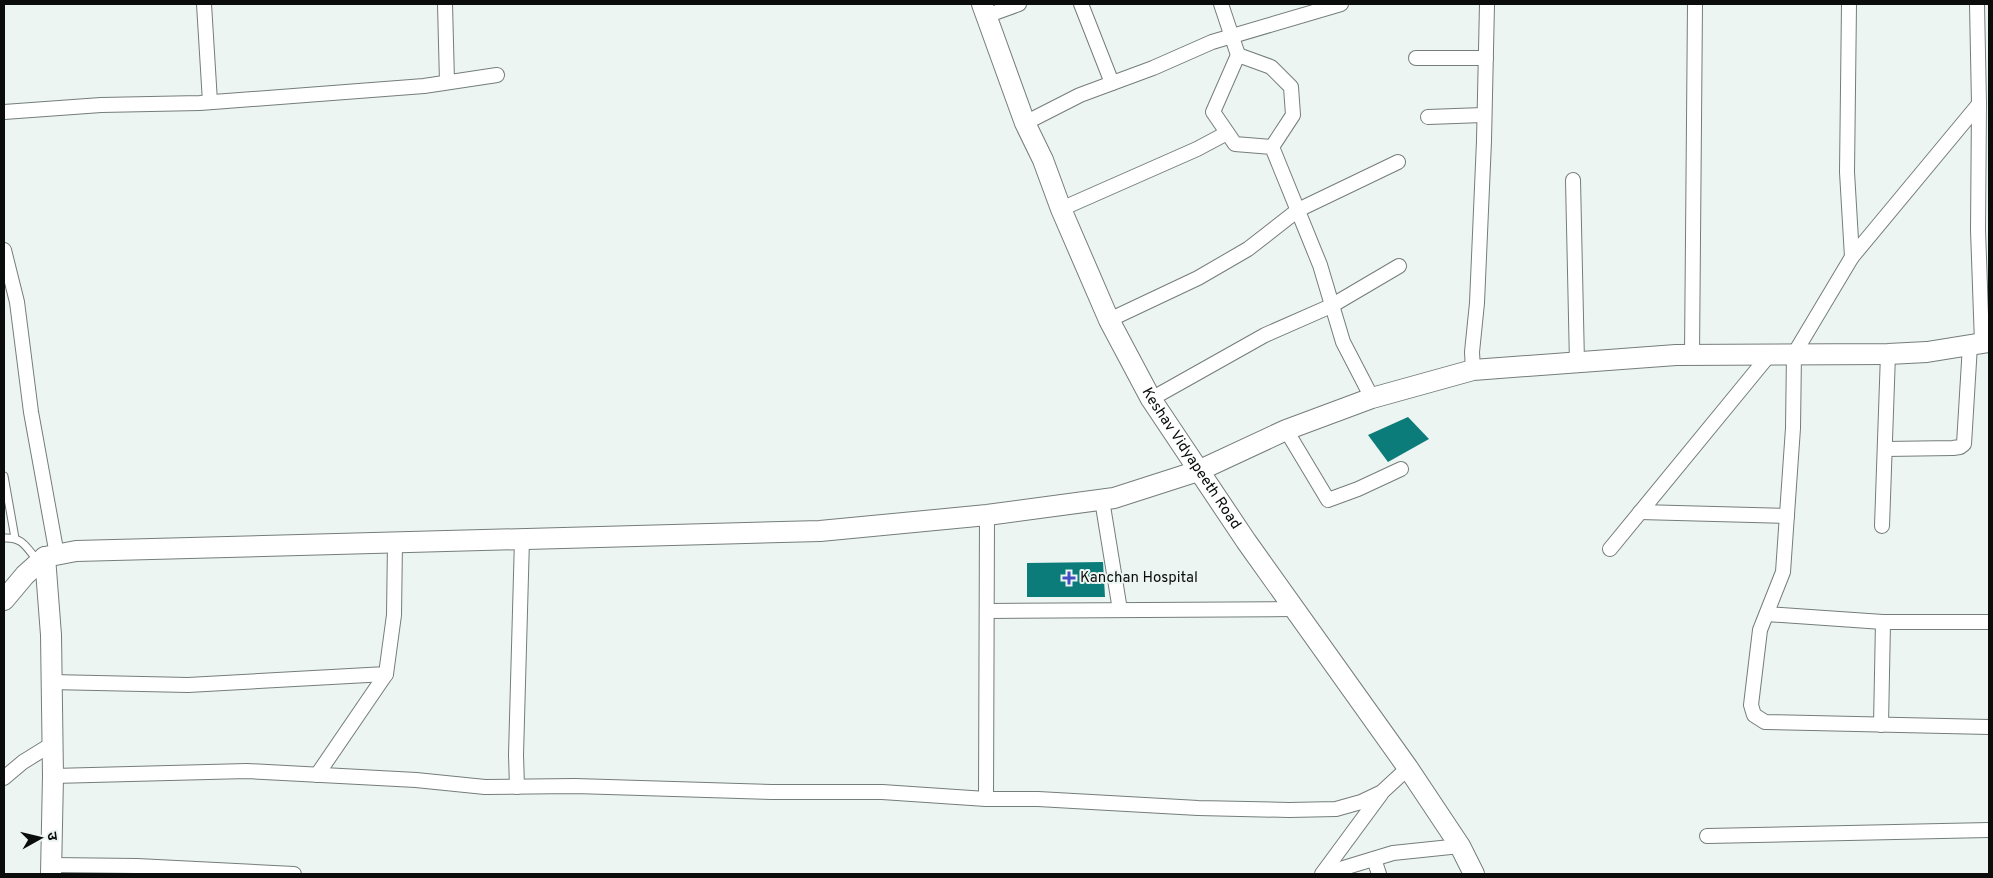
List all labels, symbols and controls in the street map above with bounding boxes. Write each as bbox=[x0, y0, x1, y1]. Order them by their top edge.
street label: Keshav Vidyapeeth Road bbox=[1137, 384, 1245, 533]
place label: Kanchan Hospital bbox=[1080, 569, 1198, 588]
marker: Kanchan Hospital bbox=[1062, 571, 1076, 585]
north arrow bbox=[15, 813, 65, 863]
text: उ bbox=[42, 831, 60, 842]

